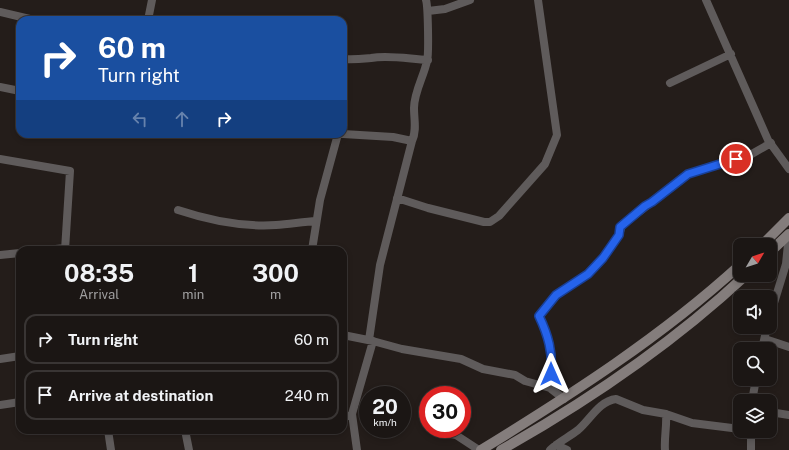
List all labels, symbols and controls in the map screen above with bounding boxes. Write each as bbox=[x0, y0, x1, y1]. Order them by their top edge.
text: 60 m bbox=[98, 31, 166, 64]
icon: right bbox=[32, 32, 84, 84]
text: Turn right bbox=[98, 65, 180, 86]
icon: left bbox=[129, 108, 151, 130]
icon: ahead bbox=[171, 108, 193, 130]
icon: right bbox=[213, 108, 235, 130]
pin bbox=[719, 142, 753, 176]
icon: arrive bbox=[725, 148, 747, 170]
north arrow bbox=[733, 238, 777, 282]
map controls bbox=[733, 238, 777, 438]
text: 08:35 bbox=[64, 259, 134, 287]
text: 1 bbox=[188, 259, 198, 287]
text: 300 bbox=[252, 259, 299, 287]
text: Arrival bbox=[79, 287, 119, 302]
text: min bbox=[182, 287, 204, 302]
text: m bbox=[270, 287, 281, 302]
button: sound bbox=[733, 290, 777, 334]
icon: right bbox=[34, 328, 56, 350]
text: Turn right bbox=[68, 331, 138, 348]
text: 60 m bbox=[294, 331, 329, 348]
button: search bbox=[733, 342, 777, 386]
position arrow bbox=[530, 353, 572, 395]
icon: arrive bbox=[34, 384, 56, 406]
speed limit sign: 30 bbox=[419, 386, 471, 438]
text: Arrive at destination bbox=[68, 387, 213, 404]
text: 240 m bbox=[285, 387, 329, 404]
button: layers bbox=[733, 394, 777, 438]
text: 20 bbox=[372, 395, 398, 419]
text: km/h bbox=[373, 416, 397, 428]

